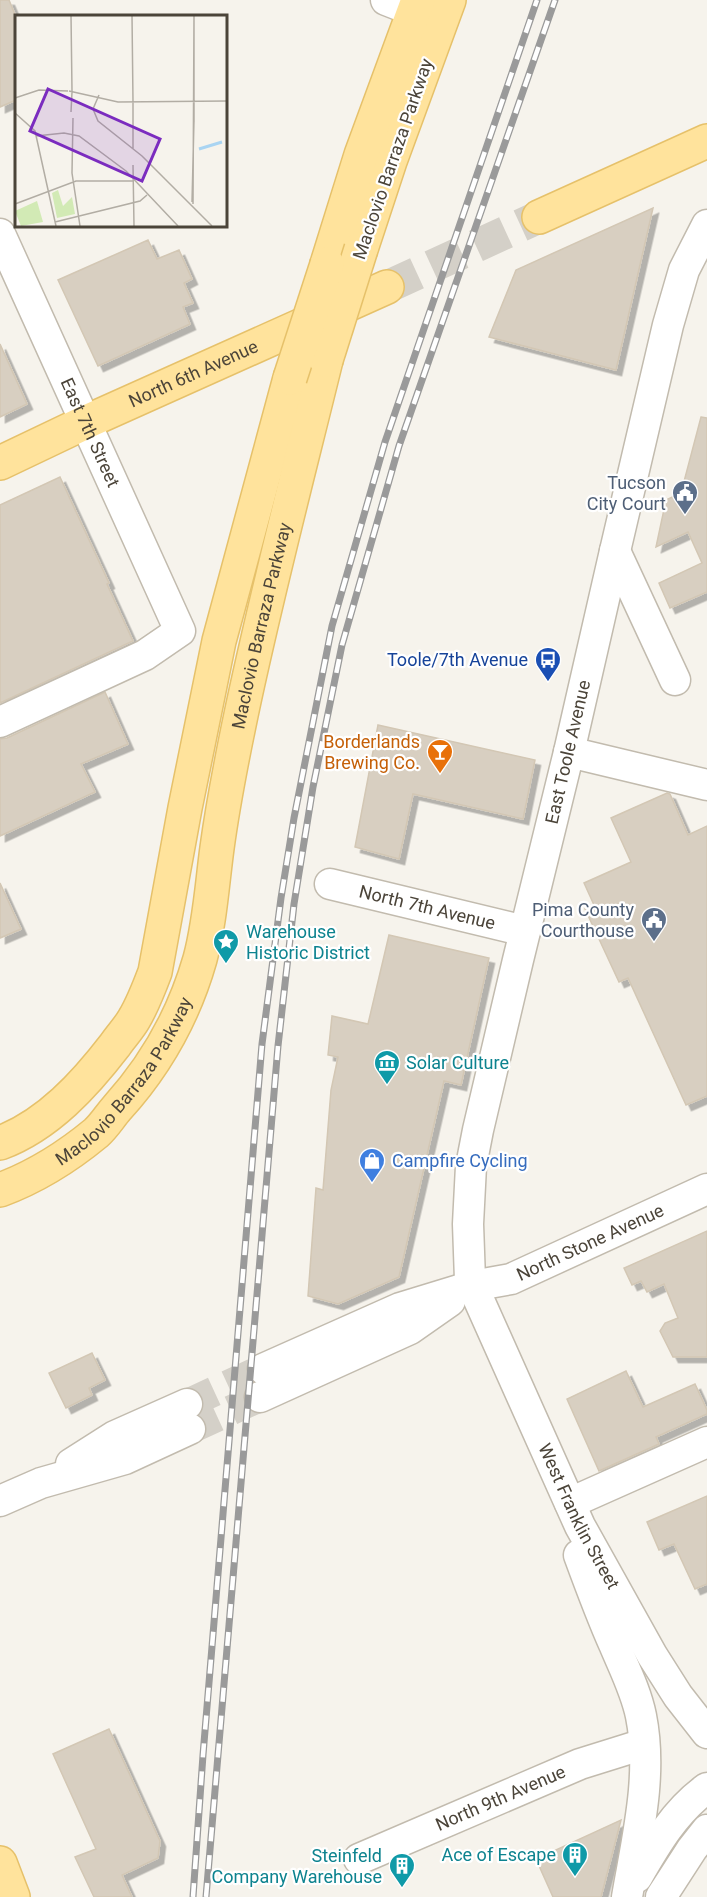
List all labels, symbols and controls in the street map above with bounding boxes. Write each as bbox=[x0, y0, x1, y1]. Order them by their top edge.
inset map bbox=[15, 15, 226, 226]
street label: Maclovio Barraza Parkway bbox=[348, 55, 437, 262]
street label: North 6th Avenue bbox=[125, 335, 261, 411]
street label: East 7th Street bbox=[57, 374, 124, 490]
place label: Tucson City Court bbox=[587, 472, 666, 514]
public building icon: Tucson City Court bbox=[670, 478, 700, 516]
street label: Maclovio Barraza Parkway bbox=[227, 520, 295, 731]
bus stop icon: Toole/7th Avenue bbox=[533, 645, 563, 683]
place label: Toole/7th Avenue bbox=[387, 649, 528, 670]
street label: East Toole Avenue bbox=[541, 678, 594, 826]
place label: Borderlands Brewing Co. bbox=[323, 731, 420, 773]
bar icon: Borderlands Brewing Co. bbox=[425, 737, 455, 775]
street label: North 7th Avenue bbox=[357, 880, 497, 933]
place label: Pima County Courthouse bbox=[532, 899, 634, 941]
public building icon: Pima County Courthouse bbox=[639, 905, 669, 943]
place label: Warehouse Historic District bbox=[246, 921, 370, 963]
place icon: Warehouse Historic District bbox=[211, 927, 241, 965]
street label: Maclovio Barraza Parkway bbox=[51, 993, 196, 1170]
museum icon: Solar Culture bbox=[372, 1048, 402, 1086]
place label: Solar Culture bbox=[406, 1052, 509, 1073]
shop icon: Campfire Cycling bbox=[357, 1146, 387, 1184]
place label: Campfire Cycling bbox=[392, 1150, 528, 1171]
street label: North Stone Avenue bbox=[513, 1199, 667, 1285]
street label: West Franklin Street bbox=[534, 1440, 624, 1593]
street label: North 9th Avenue bbox=[432, 1761, 568, 1835]
building icon: Ace of Escape bbox=[560, 1840, 590, 1878]
place label: Ace of Escape bbox=[441, 1844, 556, 1865]
place label: Steinfeld Company Warehouse bbox=[212, 1845, 382, 1887]
building icon: Steinfeld Company Warehouse bbox=[387, 1851, 417, 1889]

